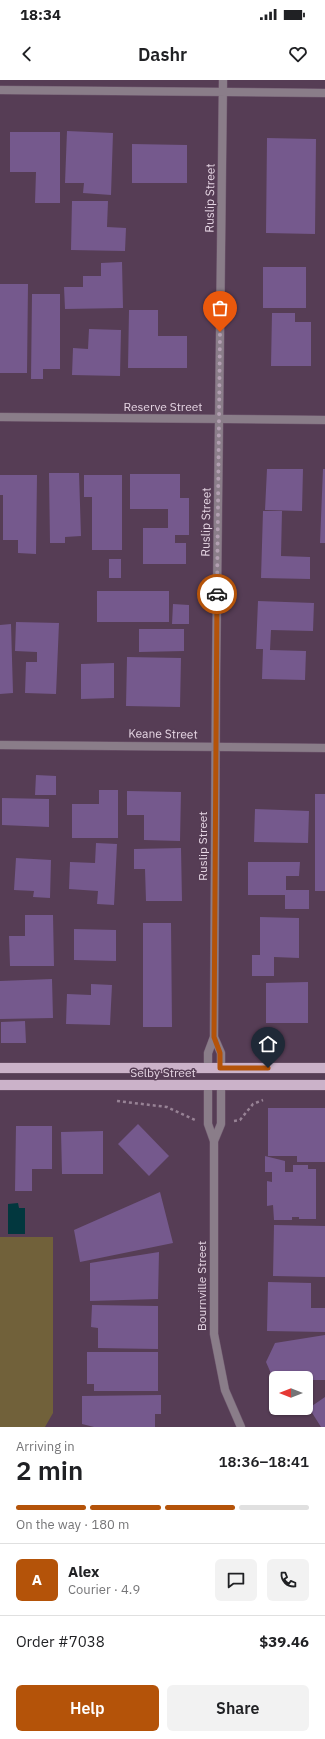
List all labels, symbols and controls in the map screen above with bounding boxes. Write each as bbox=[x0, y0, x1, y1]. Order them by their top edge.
text: 18:34 bbox=[20, 5, 61, 24]
icon: back bbox=[16, 43, 38, 65]
text: Dashr bbox=[138, 43, 187, 66]
icon: heart bbox=[287, 43, 309, 65]
street label: Ruslip Street bbox=[201, 163, 218, 233]
pin bbox=[203, 291, 237, 332]
icon: bag bbox=[209, 297, 231, 319]
street label: Reserve Street bbox=[123, 399, 203, 414]
street label: Ruslip Street bbox=[197, 487, 214, 557]
courier bbox=[197, 574, 237, 614]
icon: car bbox=[206, 583, 228, 605]
street label: Keane Street bbox=[128, 725, 198, 742]
street label: Ruslip Street bbox=[195, 811, 210, 881]
pin bbox=[251, 1027, 285, 1068]
icon: home bbox=[257, 1033, 279, 1055]
street label: Selby Street bbox=[130, 1065, 196, 1080]
street label: Bournville Street bbox=[194, 1241, 209, 1331]
north arrow bbox=[269, 1371, 313, 1415]
map controls bbox=[269, 1371, 313, 1415]
text: Arriving in bbox=[16, 1438, 75, 1455]
text: 18:36–18:41 bbox=[219, 1452, 309, 1471]
text: 2 min bbox=[16, 1453, 83, 1487]
text: On the way · 180 m bbox=[16, 1516, 129, 1533]
button: chat bbox=[215, 1559, 257, 1601]
button: phone bbox=[267, 1559, 309, 1601]
text: Alex bbox=[68, 1562, 99, 1581]
text: A bbox=[32, 1570, 42, 1589]
text: Courier · 4.9 bbox=[68, 1581, 140, 1598]
text: Order #7038 bbox=[16, 1632, 105, 1651]
text: $39.46 bbox=[259, 1632, 309, 1651]
button: Help bbox=[16, 1685, 159, 1731]
button: Share bbox=[167, 1685, 309, 1731]

